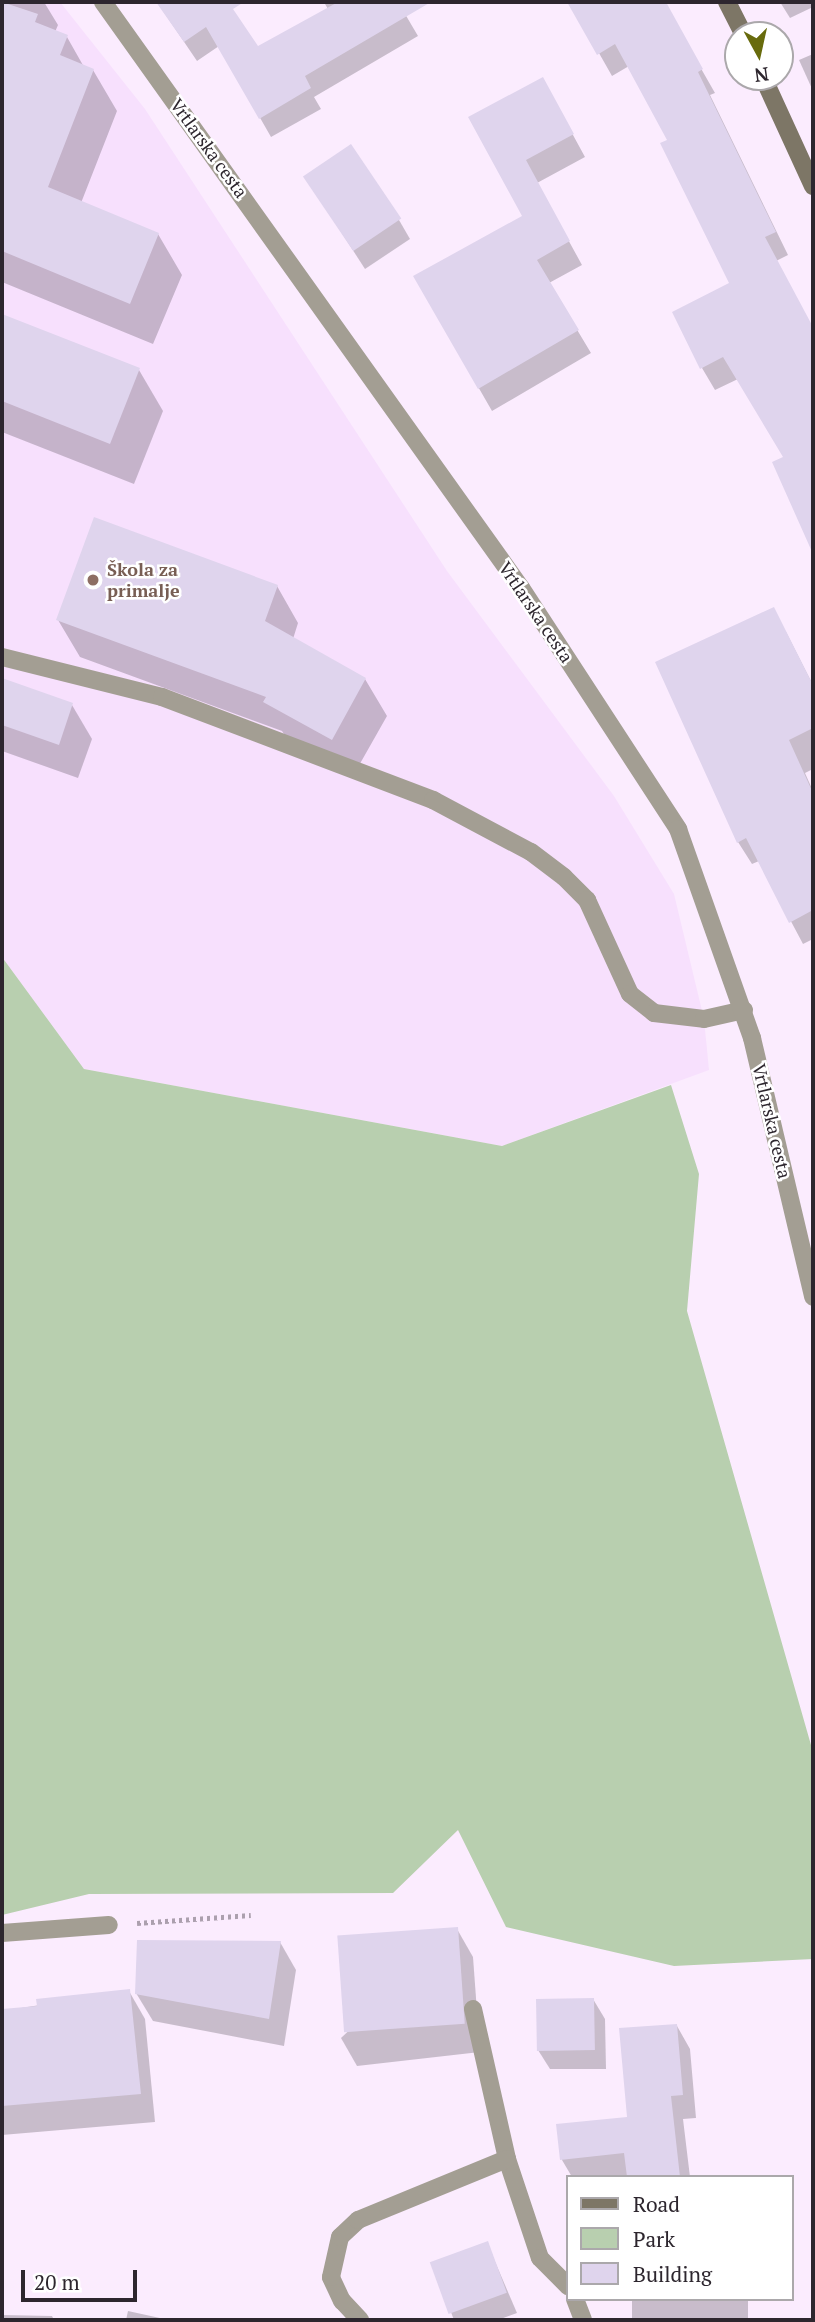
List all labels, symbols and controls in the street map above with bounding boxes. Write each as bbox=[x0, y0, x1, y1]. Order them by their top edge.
north arrow bbox=[724, 21, 794, 91]
text: N bbox=[753, 62, 771, 89]
street label: Vrtlarska cesta bbox=[166, 94, 252, 202]
street label: Vrtlarska cesta bbox=[494, 557, 578, 667]
place label: Škola za primalje bbox=[107, 559, 180, 602]
marker: Škola za primalje bbox=[85, 572, 101, 588]
street label: Vrtlarska cesta bbox=[748, 1062, 796, 1180]
legend bbox=[566, 2175, 794, 2301]
text: Road bbox=[633, 2190, 680, 2218]
text: Park bbox=[633, 2225, 675, 2253]
scale bar bbox=[24, 2256, 140, 2300]
text: Building bbox=[633, 2260, 712, 2288]
text: 20 m bbox=[34, 2268, 80, 2296]

